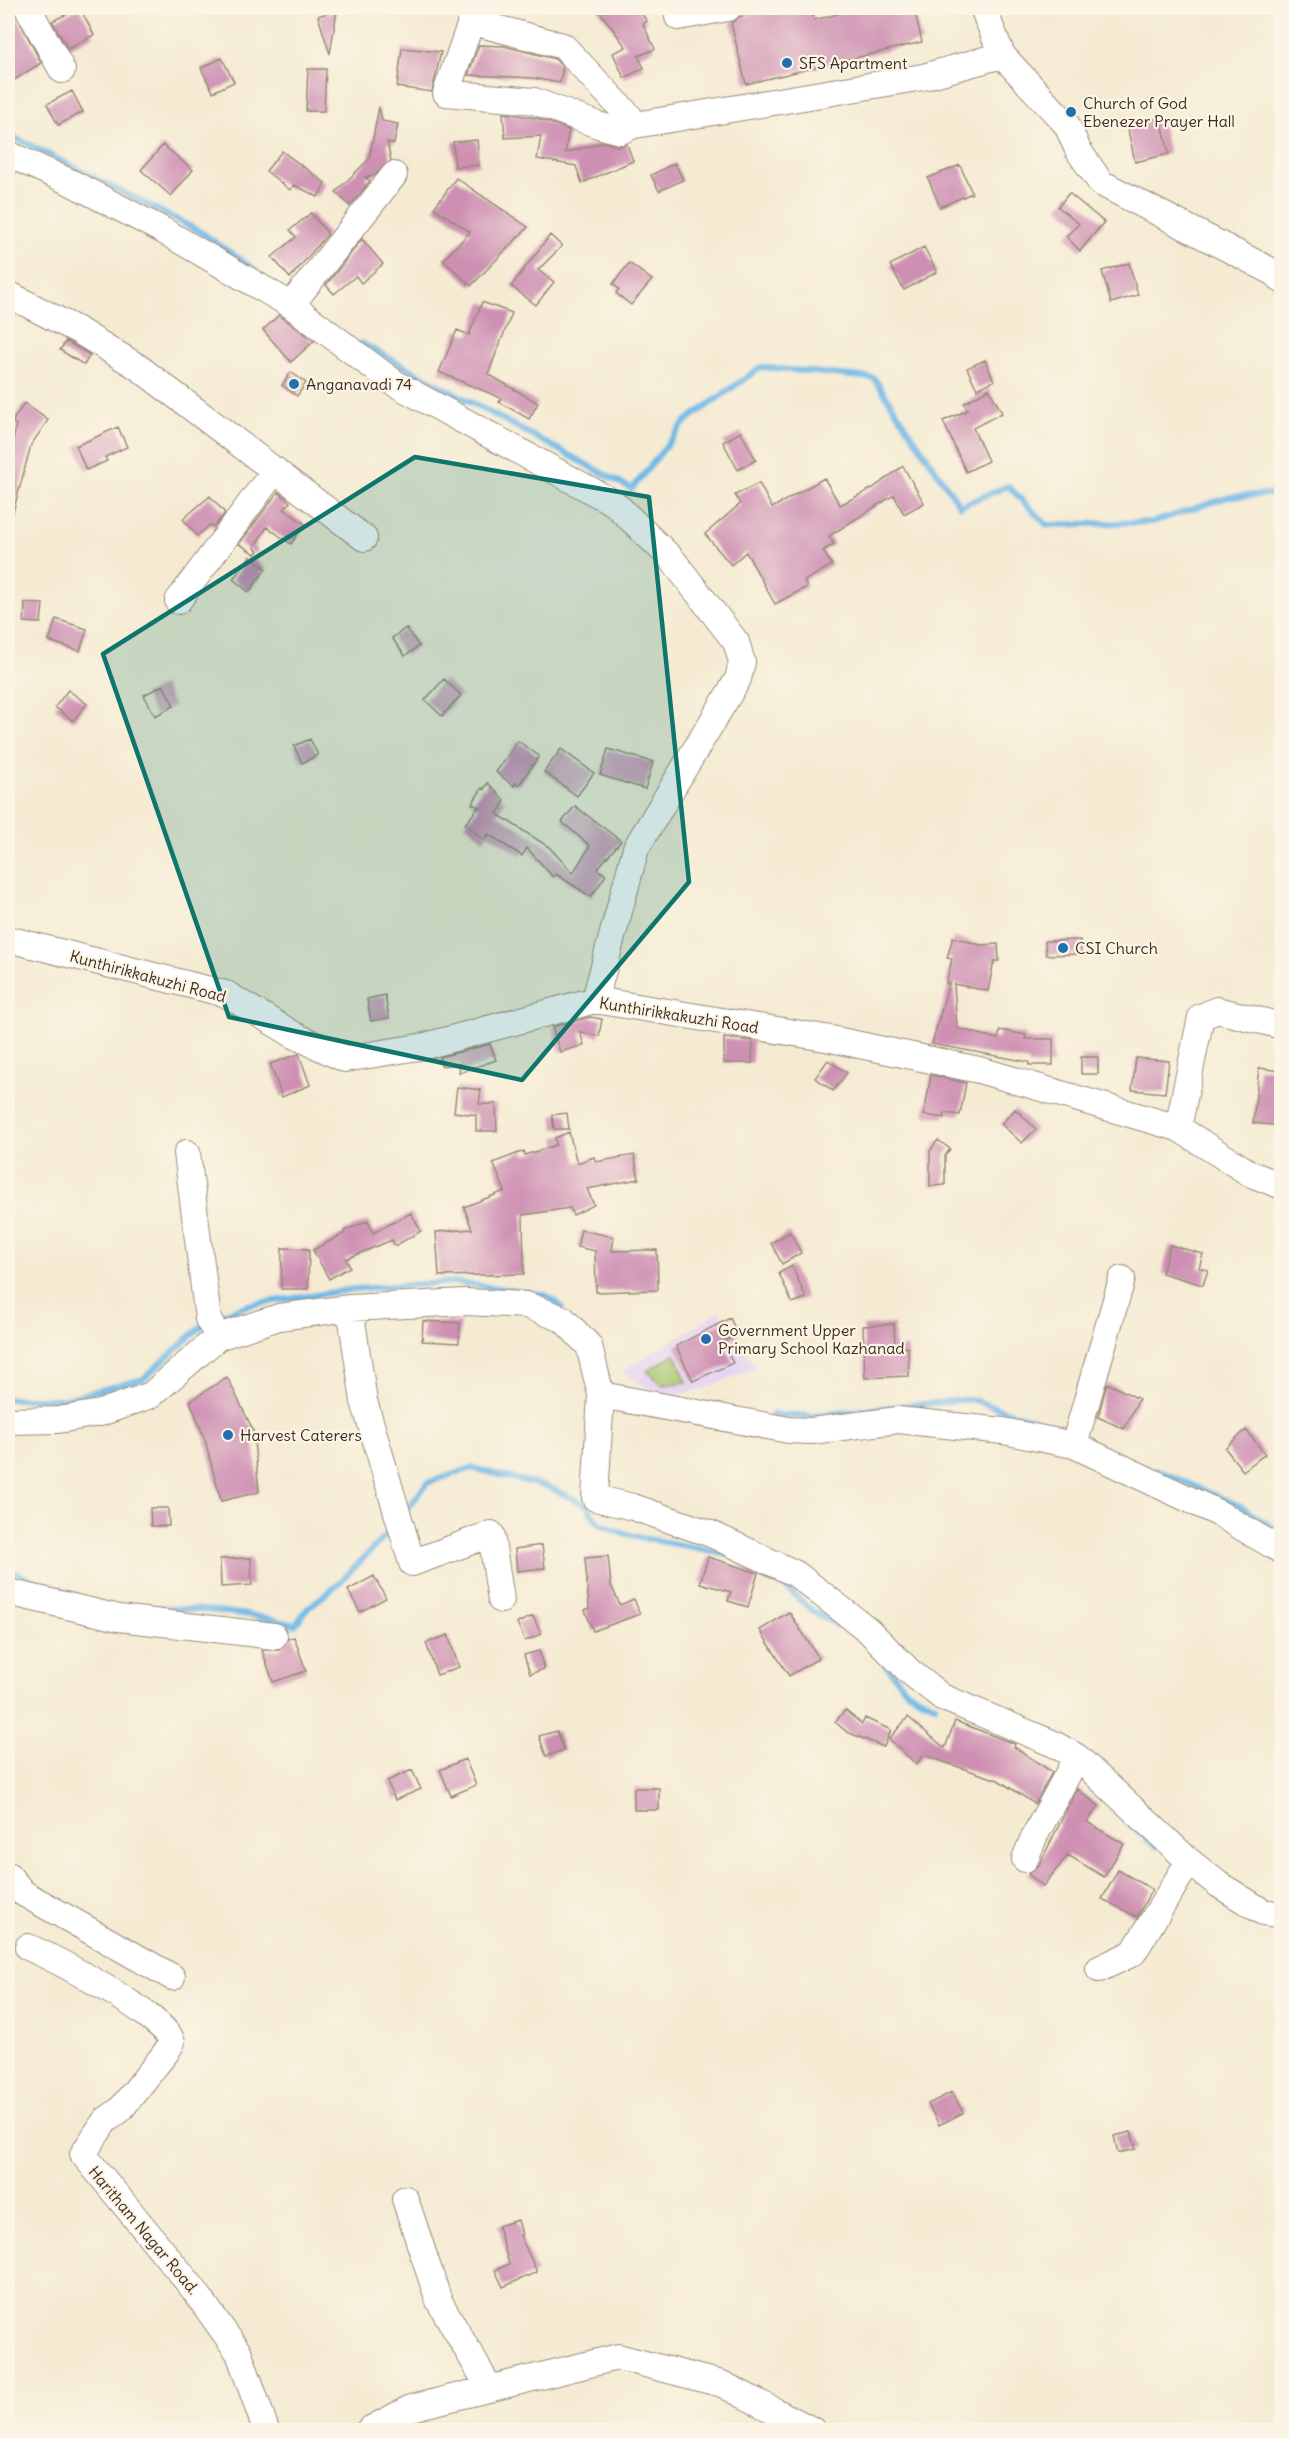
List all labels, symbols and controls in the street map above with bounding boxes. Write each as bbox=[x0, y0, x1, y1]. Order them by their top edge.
place label: SFS Apartment bbox=[799, 53, 908, 73]
marker: SFS Apartment bbox=[780, 56, 794, 70]
place label: Church of God Ebenezer Prayer Hall bbox=[1083, 93, 1235, 131]
marker: Church of God Ebenezer Prayer Hall bbox=[1064, 105, 1078, 119]
place label: Anganavadi 74 bbox=[306, 374, 412, 394]
marker: Anganavadi 74 bbox=[287, 377, 301, 391]
place label: CSI Church bbox=[1075, 938, 1158, 958]
marker: CSI Church bbox=[1056, 941, 1070, 955]
street label: Kunthirikkakuzhi Road bbox=[68, 945, 228, 1007]
street label: Kunthirikkakuzhi Road bbox=[598, 993, 760, 1037]
place label: Government Upper Primary School Kazhanad bbox=[718, 1320, 905, 1358]
marker: Government Upper Primary School Kazhanad bbox=[699, 1332, 713, 1346]
place label: Harvest Caterers bbox=[240, 1425, 362, 1445]
marker: Harvest Caterers bbox=[221, 1428, 235, 1442]
street label: Haritham Nagar Road. bbox=[84, 2162, 204, 2298]

